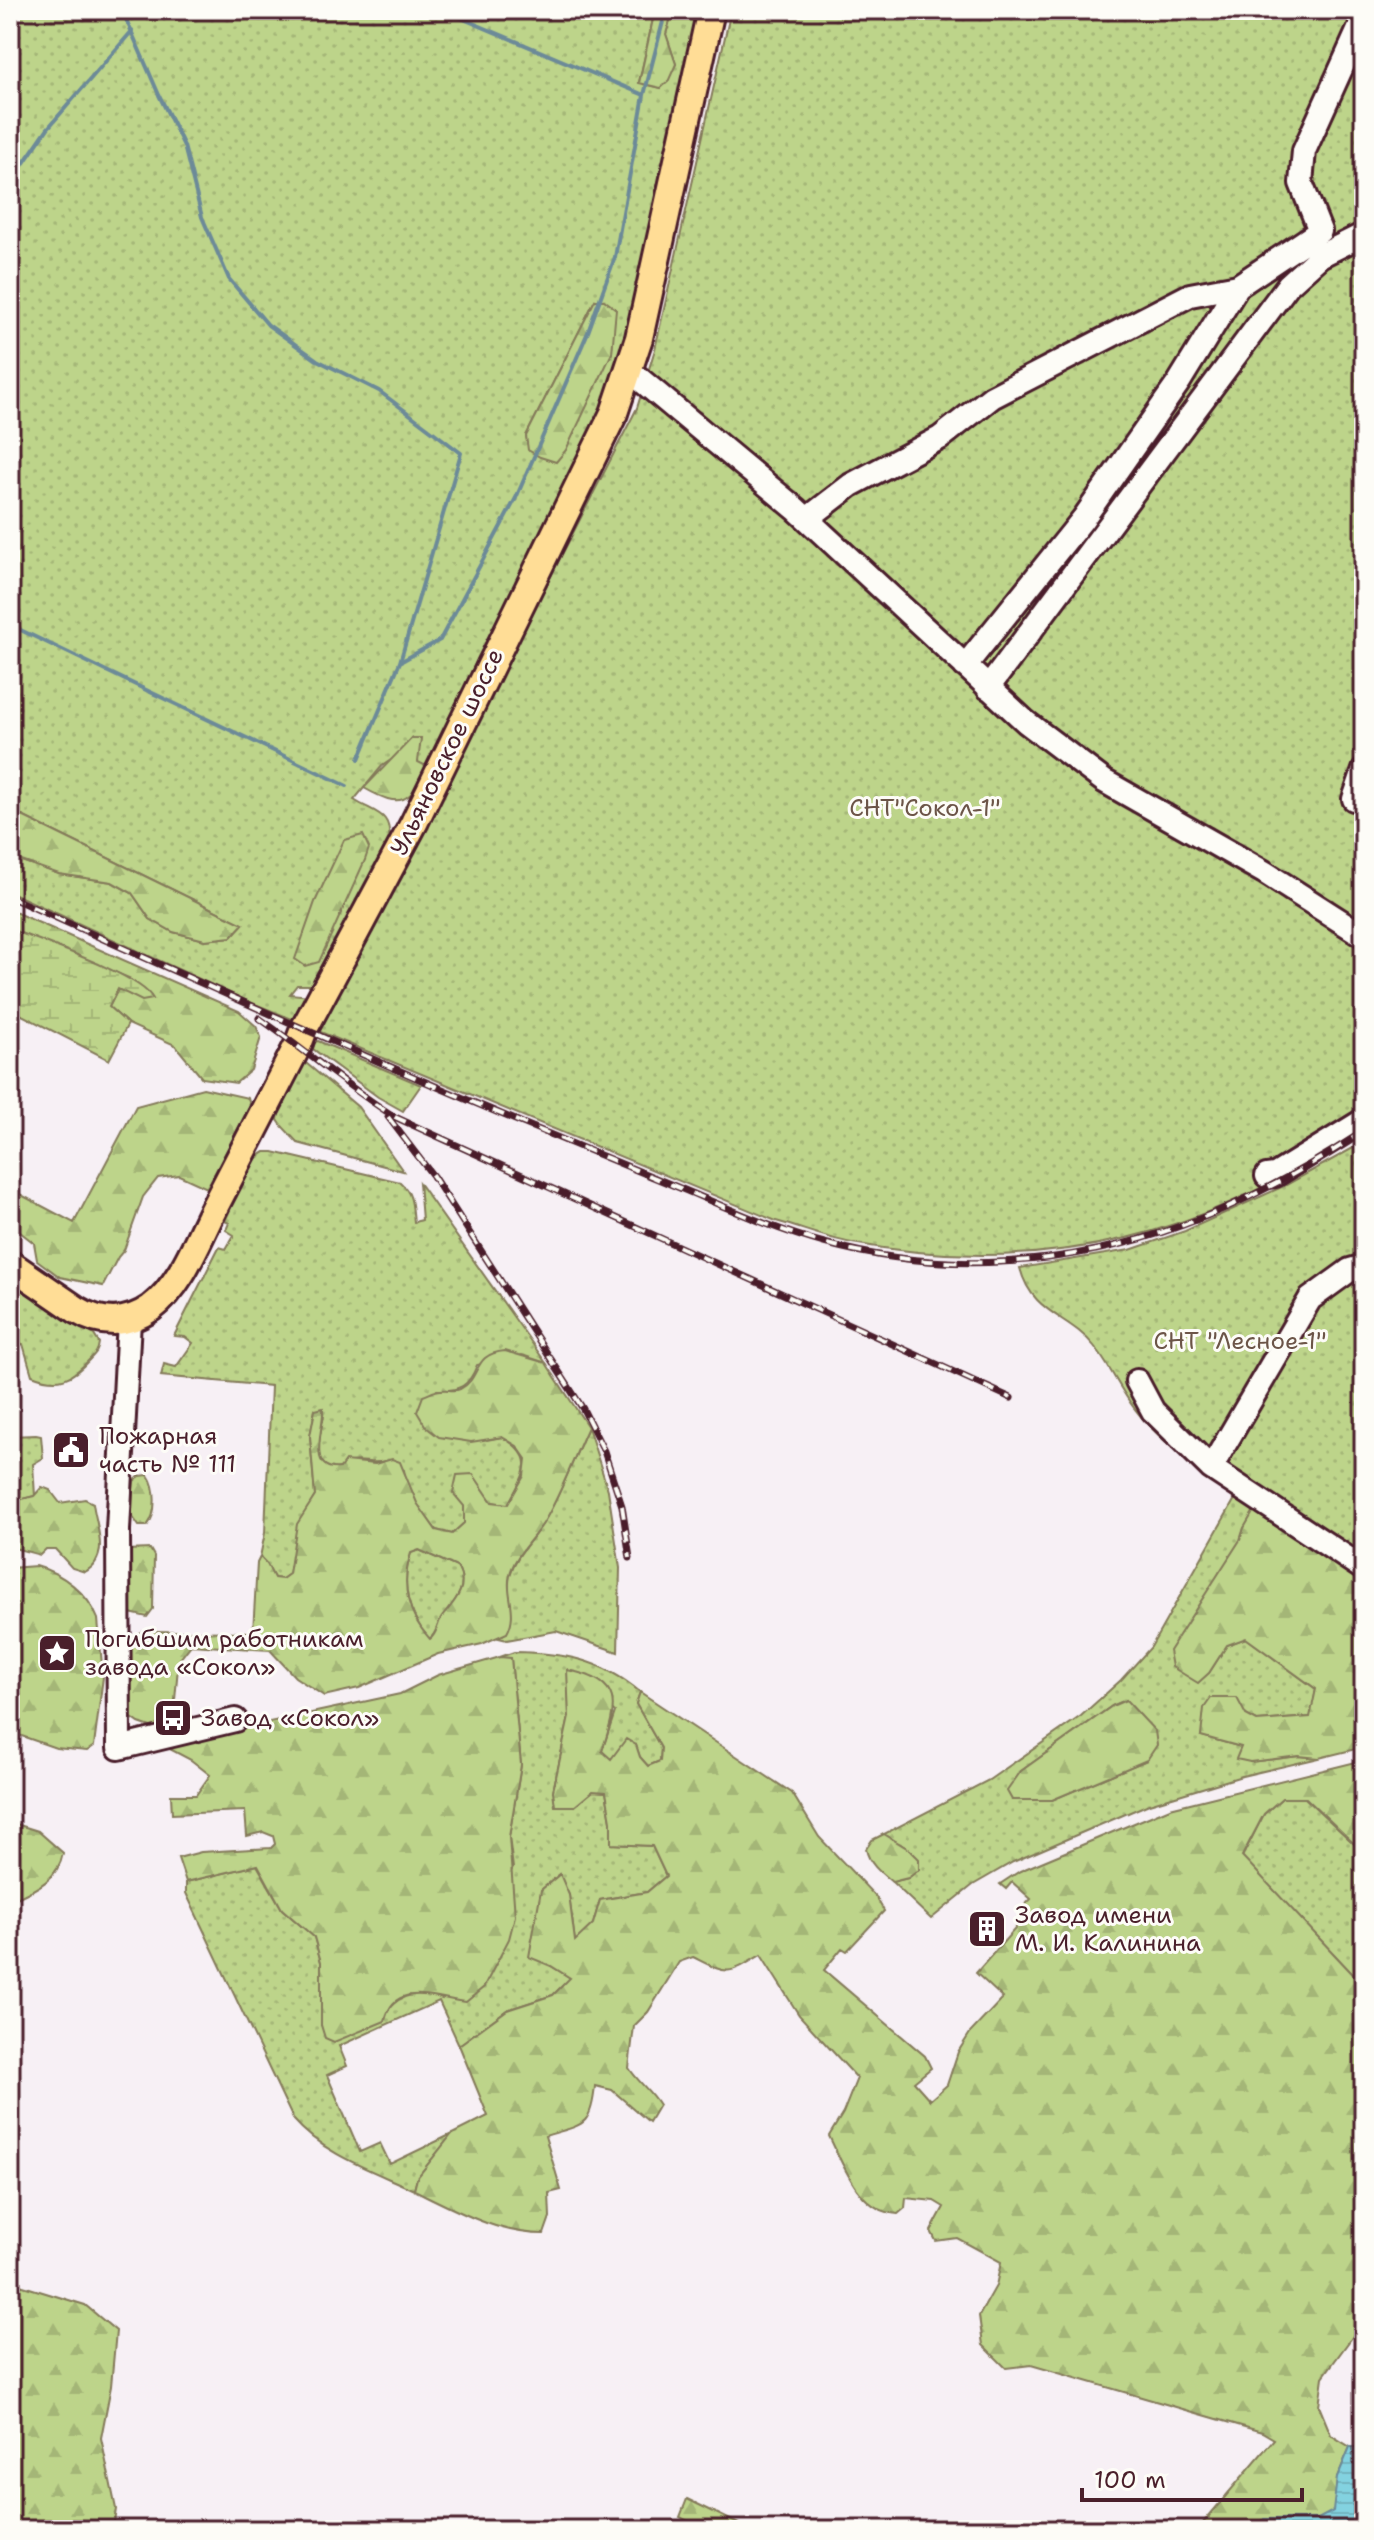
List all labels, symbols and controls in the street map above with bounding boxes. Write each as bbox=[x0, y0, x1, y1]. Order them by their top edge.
street label: Ульяновское шоссе bbox=[383, 643, 511, 861]
park label: СНТ"Сокол-1" bbox=[849, 792, 1001, 824]
park label: СНТ "Лесное-1" bbox=[1153, 1325, 1327, 1357]
place label: Пожарная часть № 111 bbox=[99, 1420, 236, 1480]
public building icon: Пожарная часть № 111 bbox=[50, 1429, 92, 1471]
place label: Погибшим работникам завода «Сокол» bbox=[85, 1623, 364, 1683]
place icon: Погибшим работникам завода «Сокол» bbox=[36, 1632, 78, 1674]
bus stop icon: Завод «Сокол» bbox=[152, 1697, 194, 1739]
place label: Завод «Сокол» bbox=[201, 1702, 379, 1734]
place label: Завод имени М. И. Калинина bbox=[1015, 1899, 1201, 1959]
building icon: Завод имени М. И. Калинина bbox=[966, 1908, 1008, 1950]
scale bar bbox=[1082, 2452, 1302, 2502]
text: 100 m bbox=[1094, 2464, 1166, 2496]

